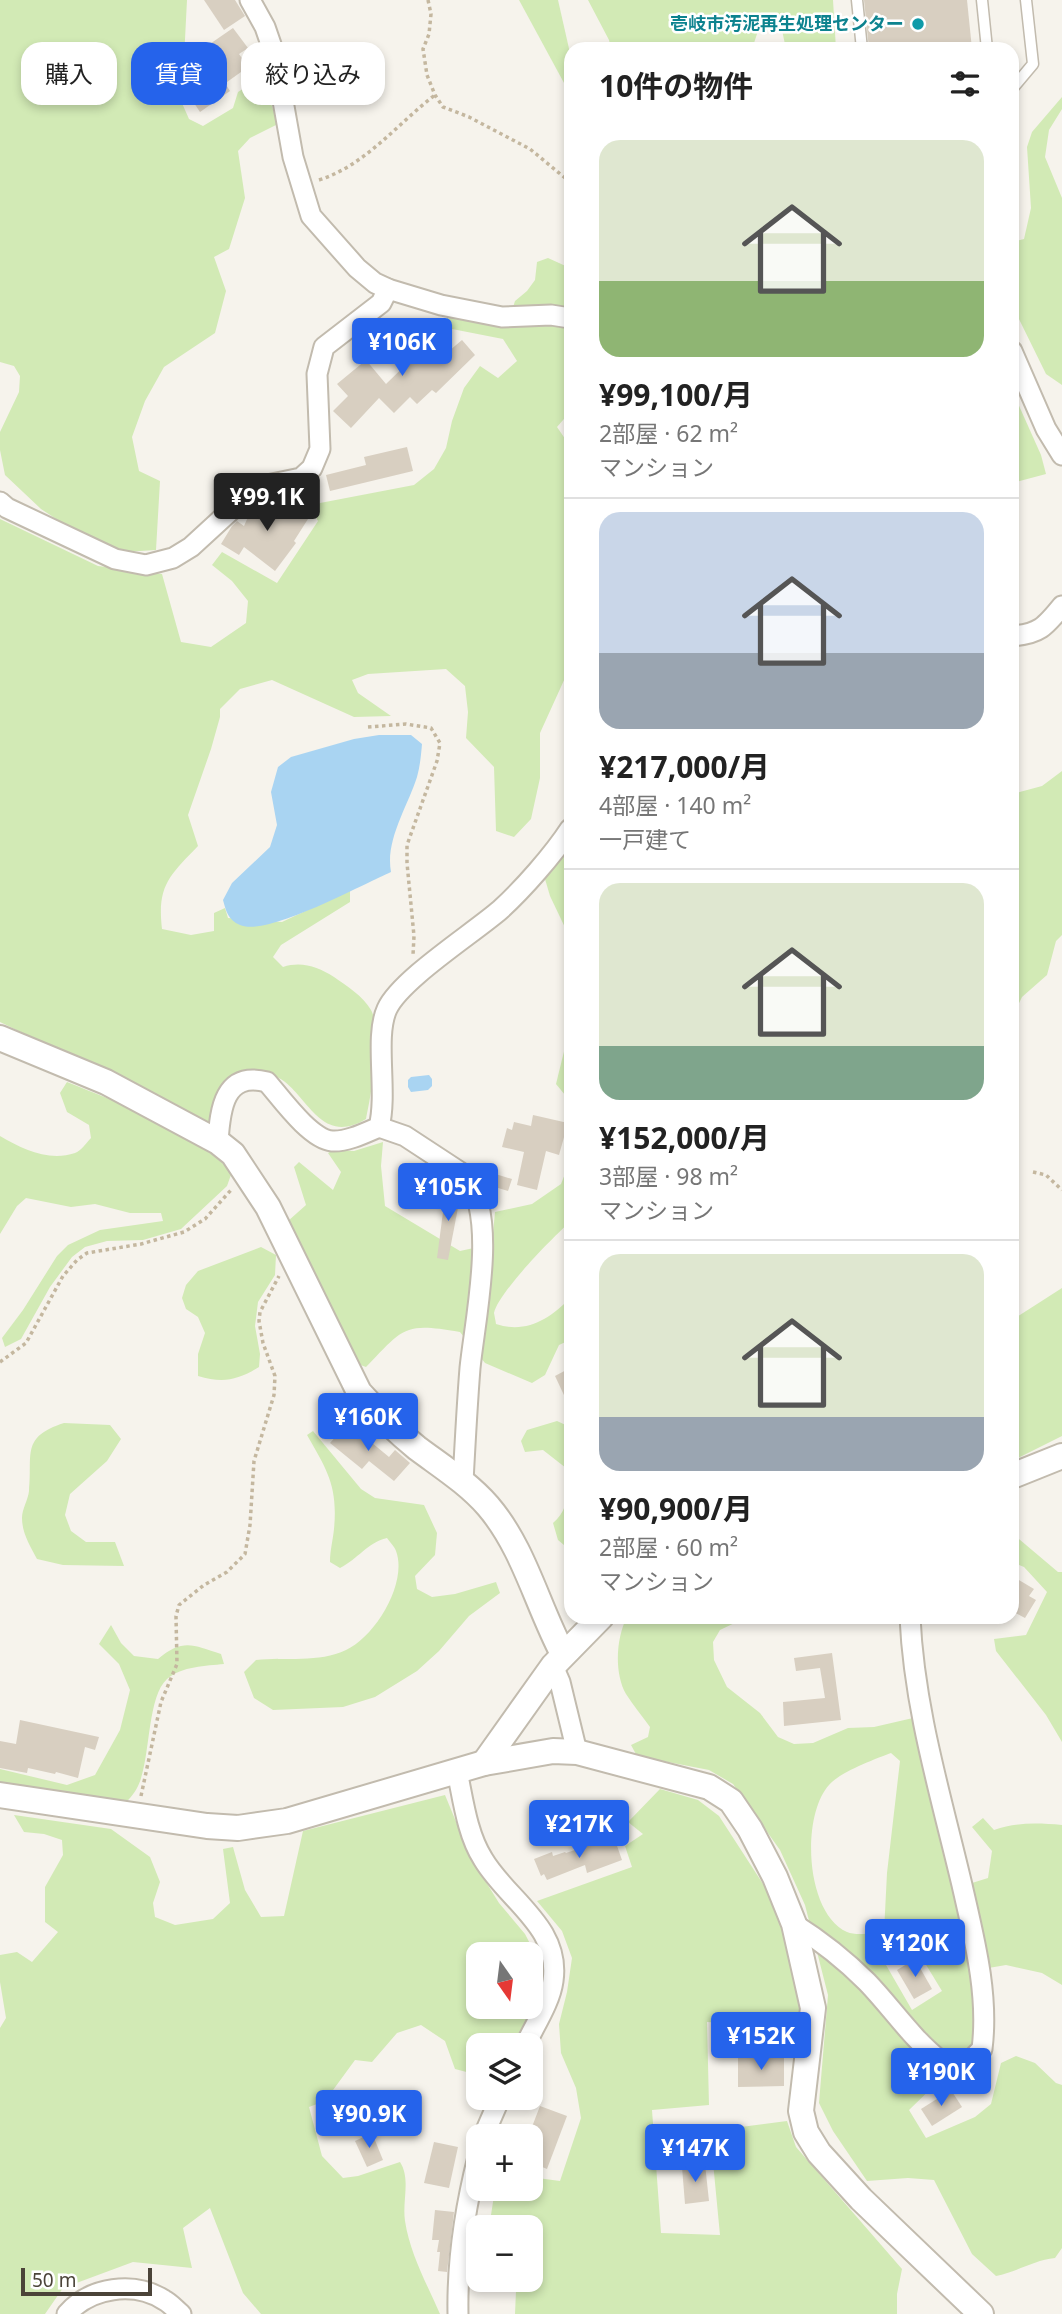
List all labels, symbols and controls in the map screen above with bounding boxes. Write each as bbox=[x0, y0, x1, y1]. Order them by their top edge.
place label: 壱岐市汚泥再生処理センター bbox=[670, 11, 904, 35]
marker: 壱岐市汚泥再生処理センター bbox=[910, 16, 926, 32]
chip: 購入 bbox=[21, 42, 117, 105]
chip: 賃貸 bbox=[131, 42, 227, 105]
chip: 絞り込み bbox=[241, 42, 385, 105]
text: 10件の物件 bbox=[599, 65, 753, 106]
icon: filters bbox=[946, 65, 984, 103]
icon: home bbox=[729, 186, 855, 312]
pin: ¥106K bbox=[353, 318, 451, 378]
text: ¥106K bbox=[368, 325, 436, 357]
text: ¥99,100/月 bbox=[599, 374, 753, 415]
text: 2部屋 · 62 m² bbox=[599, 417, 738, 449]
text: マンション bbox=[599, 451, 714, 483]
pin: ¥99.1K bbox=[210, 474, 324, 533]
text: ¥99.1K bbox=[230, 480, 304, 512]
icon: home bbox=[729, 558, 855, 684]
text: ¥217,000/月 bbox=[599, 746, 770, 787]
text: 4部屋 · 140 m² bbox=[599, 789, 751, 821]
text: 一戸建て bbox=[599, 823, 691, 855]
icon: home bbox=[729, 929, 855, 1055]
text: ¥152,000/月 bbox=[599, 1117, 770, 1158]
text: 3部屋 · 98 m² bbox=[599, 1160, 738, 1192]
pin: ¥105K bbox=[399, 1164, 497, 1223]
text: ¥105K bbox=[414, 1170, 482, 1202]
text: マンション bbox=[599, 1194, 714, 1226]
icon: home bbox=[729, 1300, 855, 1426]
pin: ¥160K bbox=[319, 1394, 417, 1453]
text: ¥160K bbox=[334, 1400, 402, 1432]
text: ¥90,900/月 bbox=[599, 1488, 753, 1529]
text: 2部屋 · 60 m² bbox=[599, 1531, 738, 1563]
text: マンション bbox=[599, 1565, 714, 1597]
pin: ¥217K bbox=[530, 1800, 628, 1860]
text: ¥217K bbox=[545, 1807, 613, 1839]
pin: ¥120K bbox=[866, 1920, 964, 1979]
text: ¥120K bbox=[881, 1926, 949, 1958]
north arrow bbox=[466, 1942, 542, 2020]
map controls bbox=[466, 1942, 543, 2292]
pin: ¥152K bbox=[712, 2012, 810, 2072]
text: ¥152K bbox=[727, 2019, 795, 2051]
button: layers bbox=[466, 2033, 543, 2110]
pin: ¥190K bbox=[892, 2048, 990, 2108]
text: ¥190K bbox=[907, 2055, 975, 2087]
pin: ¥90.9K bbox=[312, 2090, 426, 2150]
text: ¥90.9K bbox=[332, 2097, 406, 2129]
button: + bbox=[466, 2124, 543, 2201]
pin: ¥147K bbox=[646, 2124, 744, 2184]
text: ¥147K bbox=[661, 2131, 729, 2163]
button: − bbox=[466, 2215, 543, 2292]
scale bar bbox=[21, 2265, 152, 2297]
text: 50 m bbox=[32, 2267, 76, 2293]

